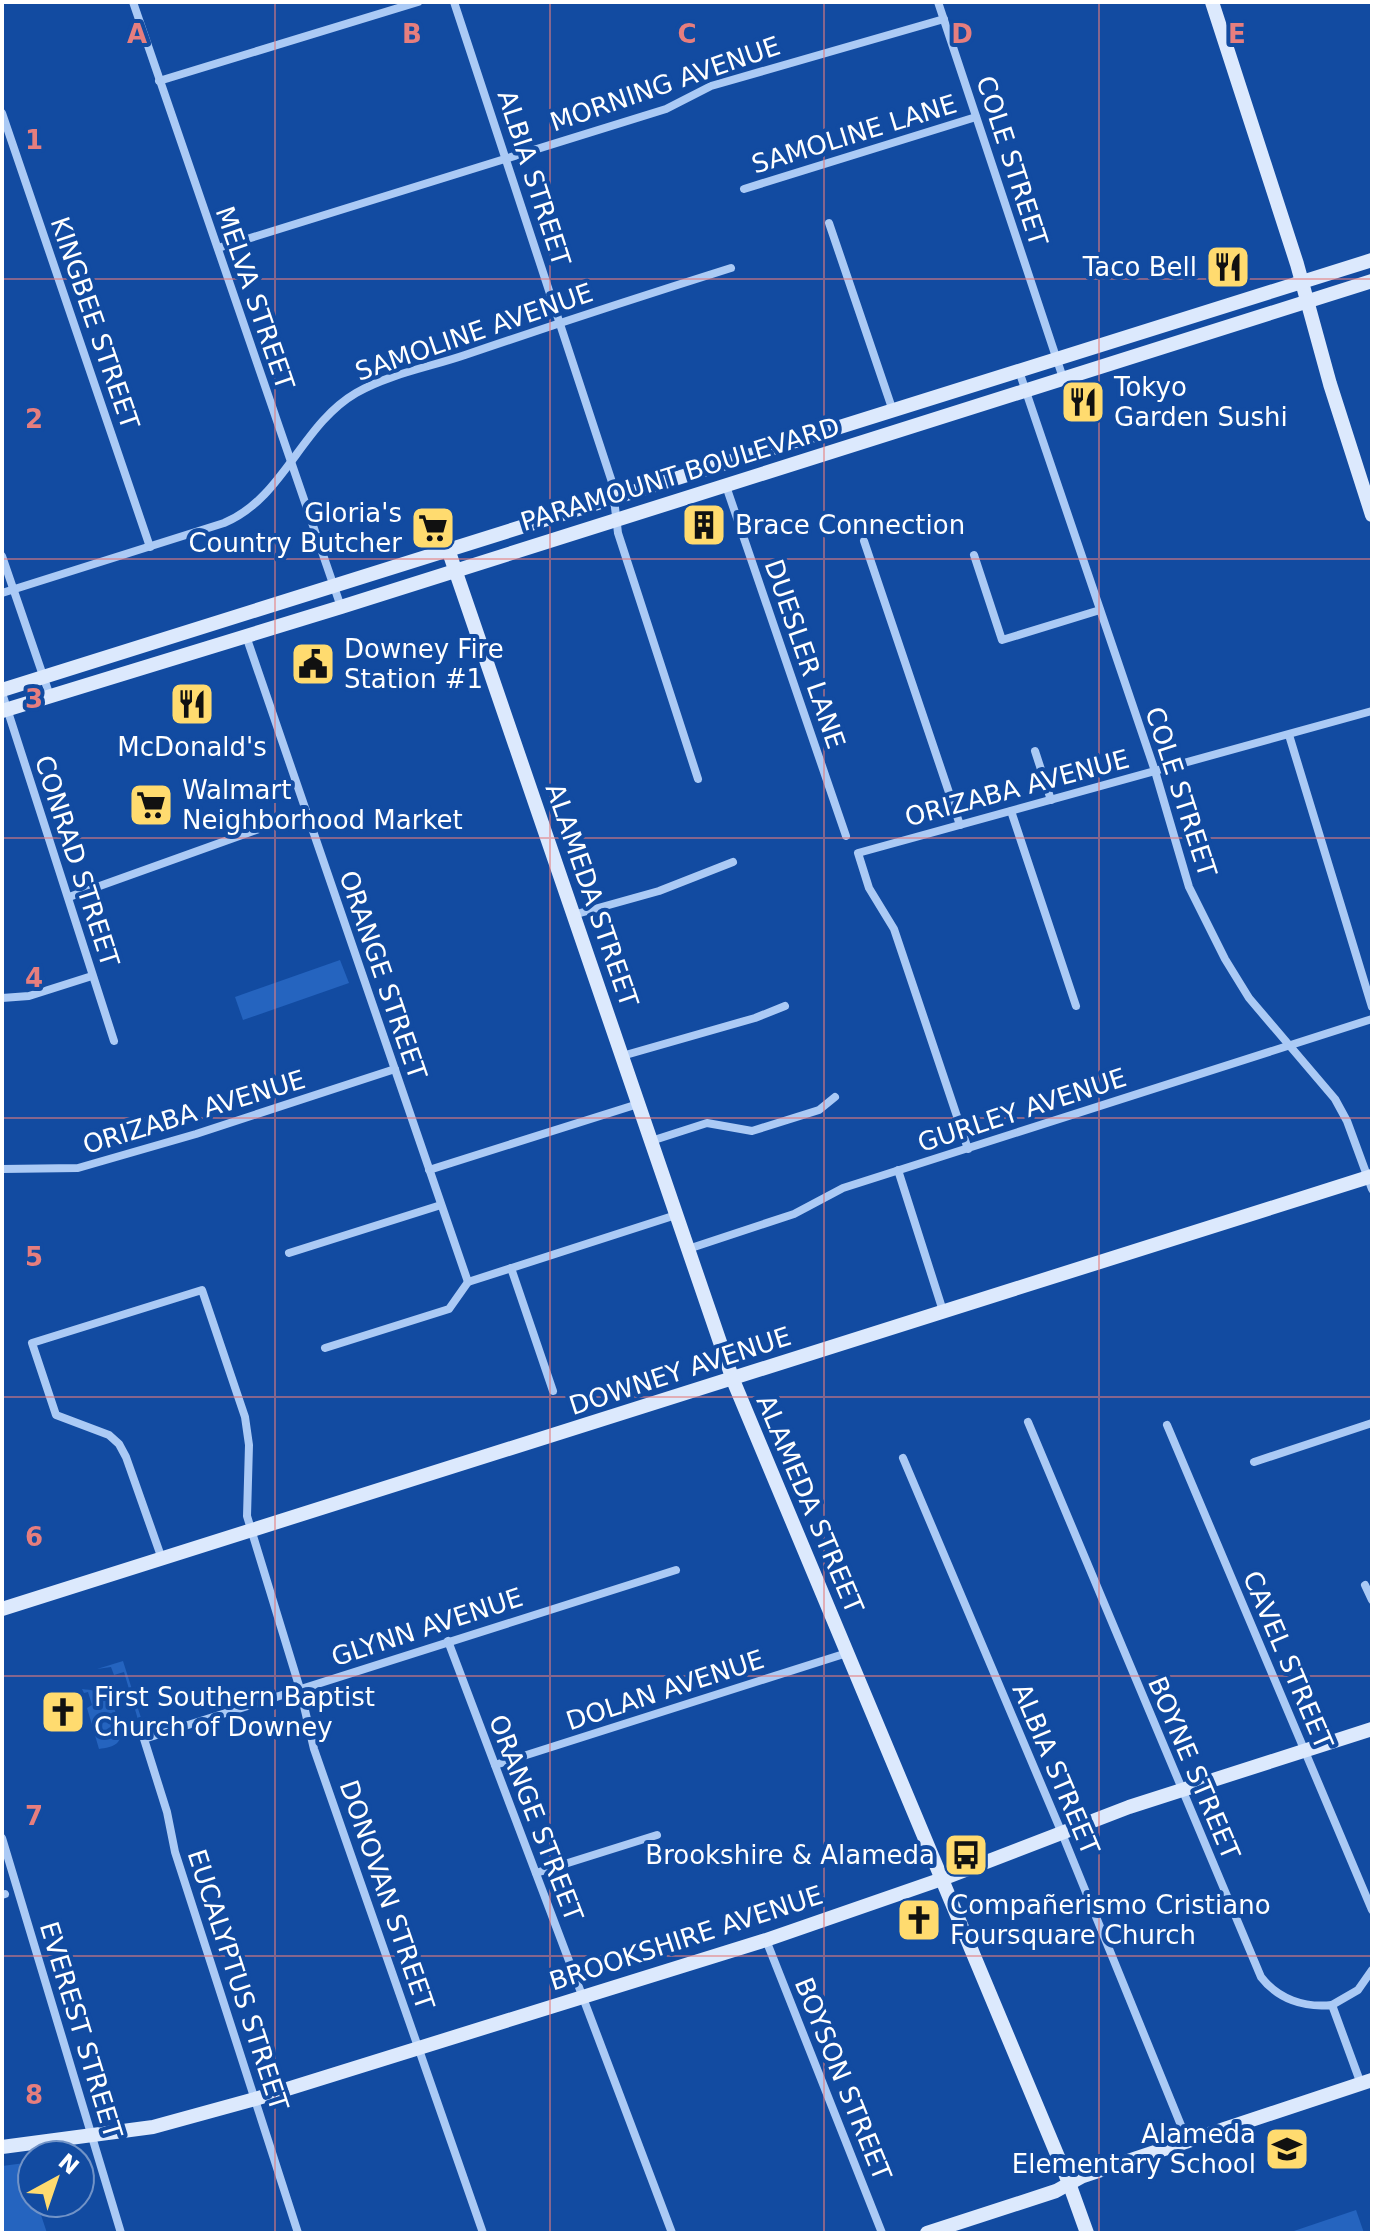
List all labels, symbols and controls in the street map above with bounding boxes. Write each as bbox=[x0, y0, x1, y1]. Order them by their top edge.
text: A bbox=[127, 19, 147, 49]
text: B bbox=[402, 19, 422, 49]
text: C bbox=[677, 19, 697, 49]
text: D bbox=[951, 19, 973, 49]
text: E bbox=[1228, 19, 1246, 49]
street label: MORNING AVENUE bbox=[546, 31, 784, 137]
street label: COLE STREET bbox=[970, 72, 1054, 250]
street label: ALBIA STREET bbox=[491, 86, 577, 270]
street label: SAMOLINE LANE bbox=[748, 89, 960, 179]
text: 1 bbox=[25, 125, 43, 155]
street label: MELVA STREET bbox=[210, 202, 300, 394]
street label: KINGBEE STREET bbox=[45, 213, 145, 433]
restaurant icon: Taco Bell bbox=[1204, 243, 1252, 291]
place label: Taco Bell bbox=[1082, 252, 1197, 282]
street label: SAMOLINE AVENUE bbox=[351, 277, 597, 387]
place label: Tokyo Garden Sushi bbox=[1113, 372, 1288, 432]
restaurant icon: Tokyo Garden Sushi bbox=[1059, 378, 1107, 426]
text: 2 bbox=[25, 404, 43, 434]
street label: PARAMOUNT BOULEVARD bbox=[517, 411, 843, 537]
place label: Gloria's Country Butcher bbox=[188, 498, 402, 558]
building icon: Brace Connection bbox=[680, 501, 728, 549]
supermarket icon: Gloria's Country Butcher bbox=[409, 504, 457, 552]
place label: Brace Connection bbox=[735, 510, 965, 540]
street label: DUESLER LANE bbox=[759, 556, 851, 752]
place label: Downey Fire Station #1 bbox=[344, 634, 504, 694]
public building icon: Downey Fire Station #1 bbox=[289, 640, 337, 688]
restaurant icon: McDonald's bbox=[168, 680, 216, 728]
text: 3 bbox=[25, 684, 43, 714]
street label: COLE STREET bbox=[1139, 703, 1223, 881]
place label: McDonald's bbox=[117, 732, 267, 762]
street label: ORIZABA AVENUE bbox=[902, 744, 1132, 832]
street label: CONRAD STREET bbox=[29, 752, 125, 971]
place label: Walmart Neighborhood Market bbox=[182, 775, 463, 835]
street label: ALAMEDA STREET bbox=[540, 779, 644, 1011]
supermarket icon: Walmart Neighborhood Market bbox=[127, 781, 175, 829]
street label: ORANGE STREET bbox=[333, 867, 433, 1083]
text: 4 bbox=[25, 963, 43, 993]
street label: GURLEY AVENUE bbox=[914, 1062, 1130, 1158]
street label: ORIZABA AVENUE bbox=[79, 1064, 309, 1160]
text: 5 bbox=[25, 1242, 43, 1272]
street label: DOWNEY AVENUE bbox=[565, 1321, 795, 1421]
street label: ALAMEDA STREET bbox=[750, 1390, 870, 1618]
text: 6 bbox=[25, 1522, 43, 1552]
street label: CAVEL STREET bbox=[1237, 1566, 1339, 1754]
street label: GLYNN AVENUE bbox=[328, 1582, 526, 1672]
street label: DOLAN AVENUE bbox=[562, 1644, 768, 1736]
street label: BOYNE STREET bbox=[1142, 1672, 1246, 1864]
street label: ALBIA STREET bbox=[1006, 1679, 1106, 1859]
place label: First Southern Baptist Church of Downey bbox=[94, 1682, 375, 1742]
church icon: First Southern Baptist Church of Downey bbox=[39, 1688, 87, 1736]
street label: ORANGE STREET bbox=[483, 1711, 589, 1926]
street label: DONOVAN STREET bbox=[334, 1776, 440, 2014]
text: 7 bbox=[25, 1801, 43, 1831]
bus stop icon: Brookshire & Alameda bbox=[942, 1831, 990, 1879]
place label: Brookshire & Alameda bbox=[645, 1840, 935, 1870]
street label: EUCALYPTUS STREET bbox=[182, 1846, 294, 2114]
street label: BROOKSHIRE AVENUE bbox=[546, 1880, 826, 1996]
place label: Compañerismo Cristiano Foursquare Church bbox=[950, 1890, 1271, 1950]
church icon: Compañerismo Cristiano Foursquare Church bbox=[895, 1896, 943, 1944]
street label: EVEREST STREET bbox=[34, 1918, 128, 2142]
street label: BOYSON STREET bbox=[789, 1973, 897, 2185]
text: 8 bbox=[25, 2080, 43, 2110]
place label: Alameda Elementary School bbox=[1012, 2119, 1256, 2179]
school or university icon: Alameda Elementary School bbox=[1263, 2125, 1311, 2173]
north arrow bbox=[16, 2139, 96, 2219]
text: N bbox=[53, 2149, 84, 2180]

